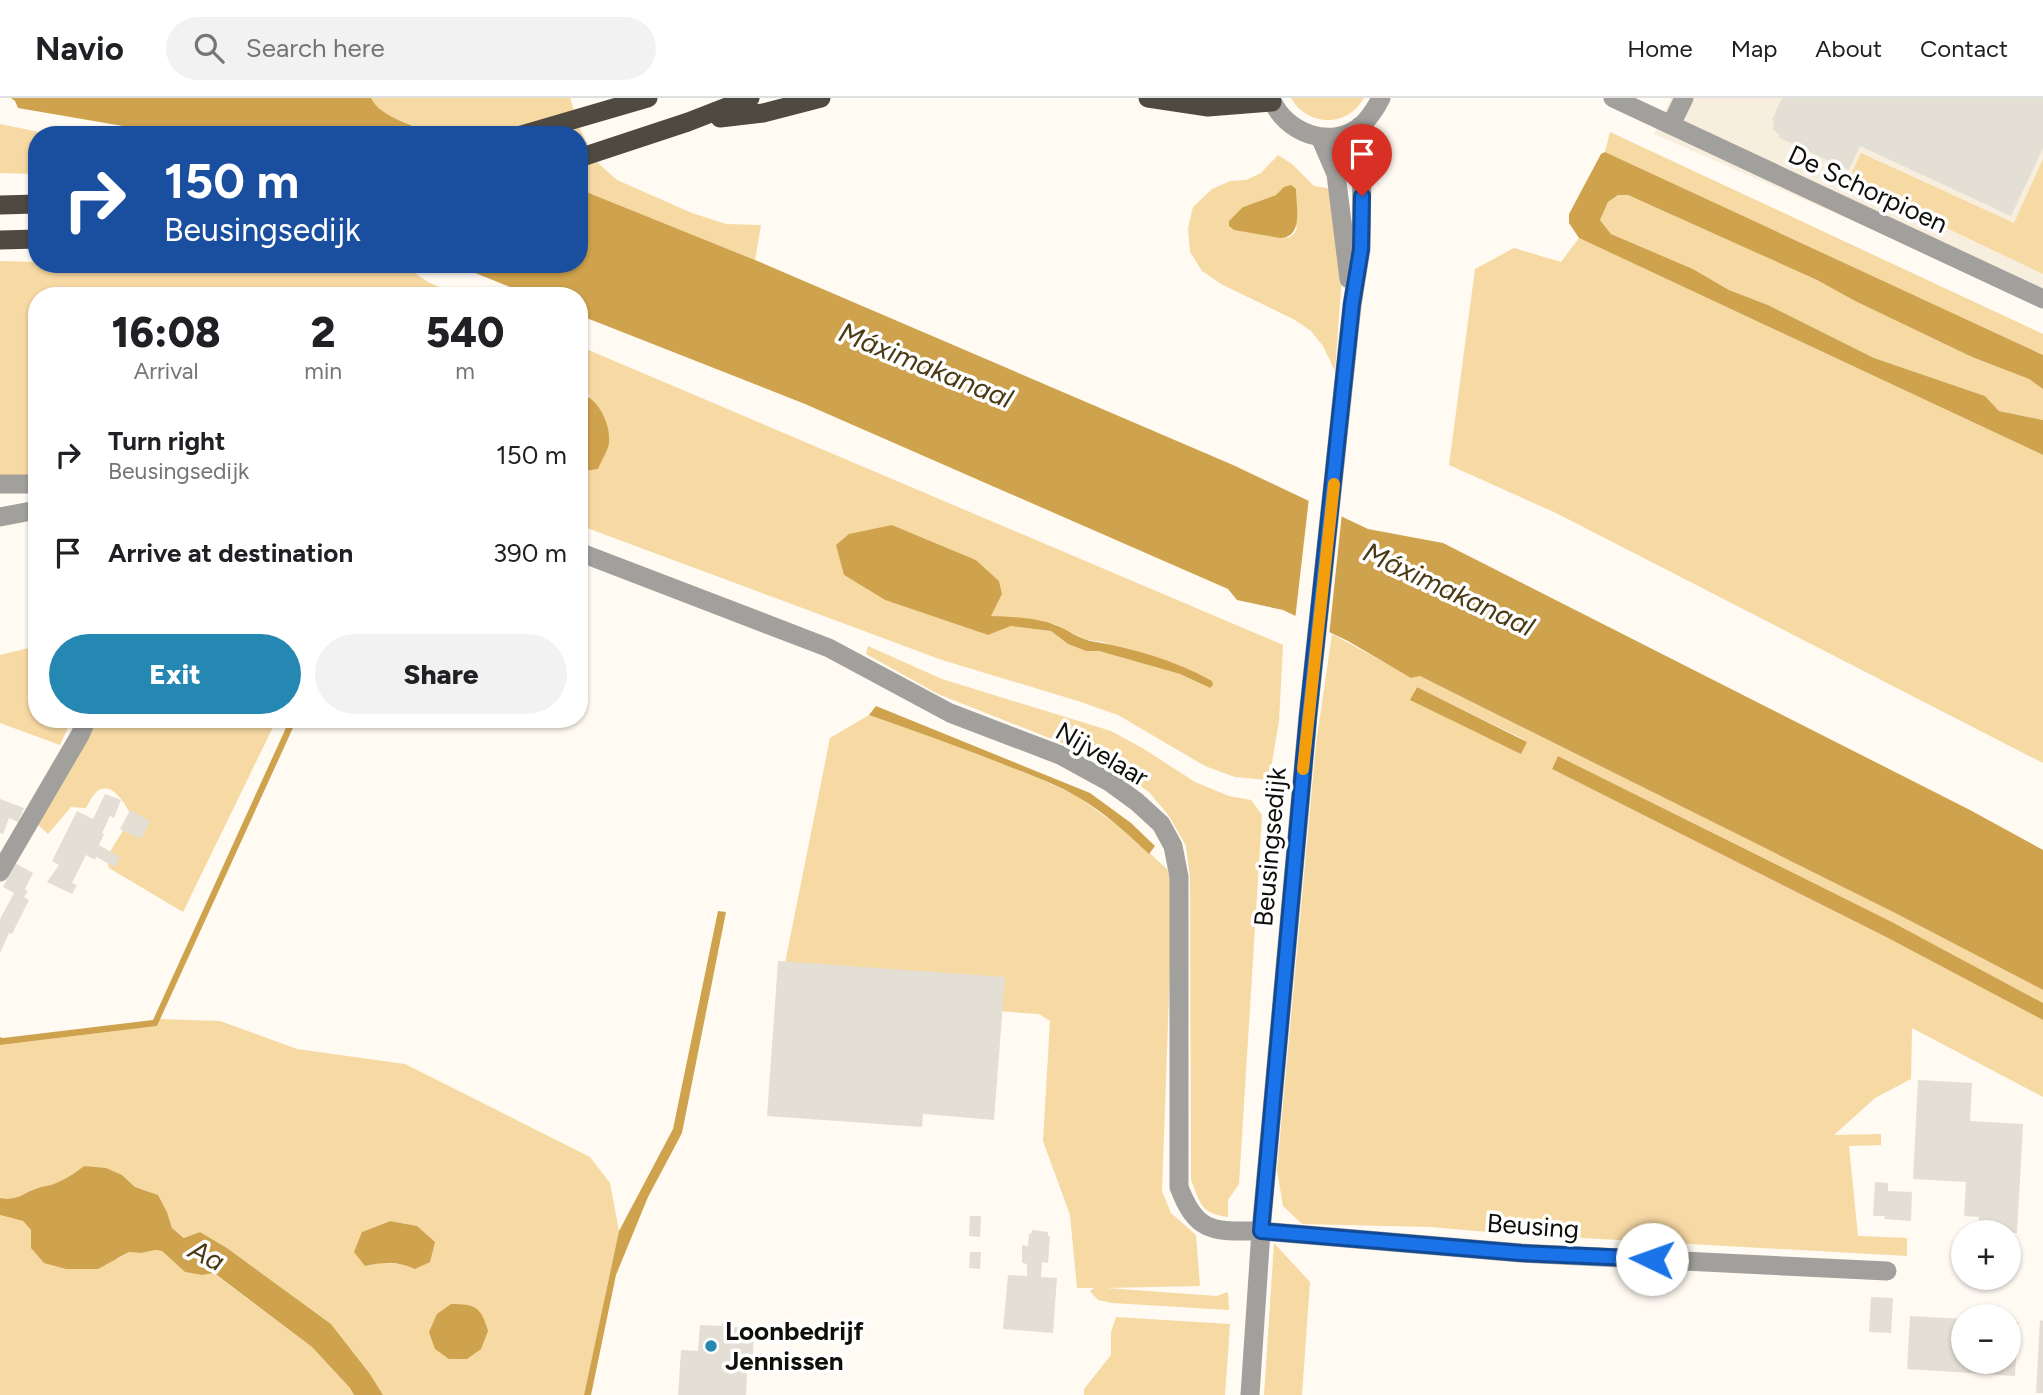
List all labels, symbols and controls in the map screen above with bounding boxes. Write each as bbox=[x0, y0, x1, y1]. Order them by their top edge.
search box bbox=[166, 17, 656, 80]
text: Navio bbox=[35, 29, 124, 68]
icon: search bbox=[190, 29, 228, 67]
text: Search here bbox=[246, 32, 385, 64]
text: Home bbox=[1627, 34, 1693, 63]
text: Map bbox=[1731, 34, 1777, 63]
text: About bbox=[1815, 34, 1882, 63]
text: Contact bbox=[1920, 34, 2008, 63]
pin bbox=[1332, 124, 1392, 196]
icon: arrive bbox=[1343, 135, 1381, 173]
street label: De Schorpioen bbox=[1783, 138, 1953, 240]
text: 150 m bbox=[164, 151, 299, 210]
icon: right bbox=[49, 154, 140, 245]
text: Beusingsedijk bbox=[164, 211, 361, 249]
text: 16:08 bbox=[112, 307, 221, 358]
text: 2 bbox=[311, 307, 336, 358]
text: 540 bbox=[426, 307, 504, 358]
water label: Máximakanaal bbox=[834, 315, 1019, 416]
text: Arrival bbox=[134, 357, 199, 385]
text: min bbox=[304, 357, 342, 385]
text: m bbox=[455, 357, 475, 385]
text: Turn right bbox=[108, 425, 225, 457]
icon: right bbox=[49, 436, 87, 474]
text: 150 m bbox=[496, 439, 567, 471]
text: Beusingsedijk bbox=[108, 457, 249, 485]
icon: arrive bbox=[49, 534, 87, 572]
water label: Máximakanaal bbox=[1358, 535, 1541, 644]
text: Arrive at destination bbox=[108, 537, 353, 569]
text: 390 m bbox=[493, 537, 567, 569]
button: Exit bbox=[49, 634, 301, 714]
button: Share bbox=[315, 634, 567, 714]
street label: Nijvelaar bbox=[1050, 715, 1154, 793]
street label: Beusingsedijk bbox=[1247, 766, 1293, 928]
street label: Beusing bbox=[1486, 1207, 1580, 1245]
map controls bbox=[1951, 1220, 2021, 1374]
button: + bbox=[1951, 1220, 2021, 1290]
position arrow bbox=[1615, 1222, 1689, 1296]
water label: Aa bbox=[183, 1231, 230, 1278]
button: − bbox=[1951, 1304, 2021, 1374]
place label: Loonbedrijf Jennissen bbox=[725, 1315, 865, 1377]
marker: Loonbedrijf Jennissen bbox=[703, 1338, 719, 1354]

